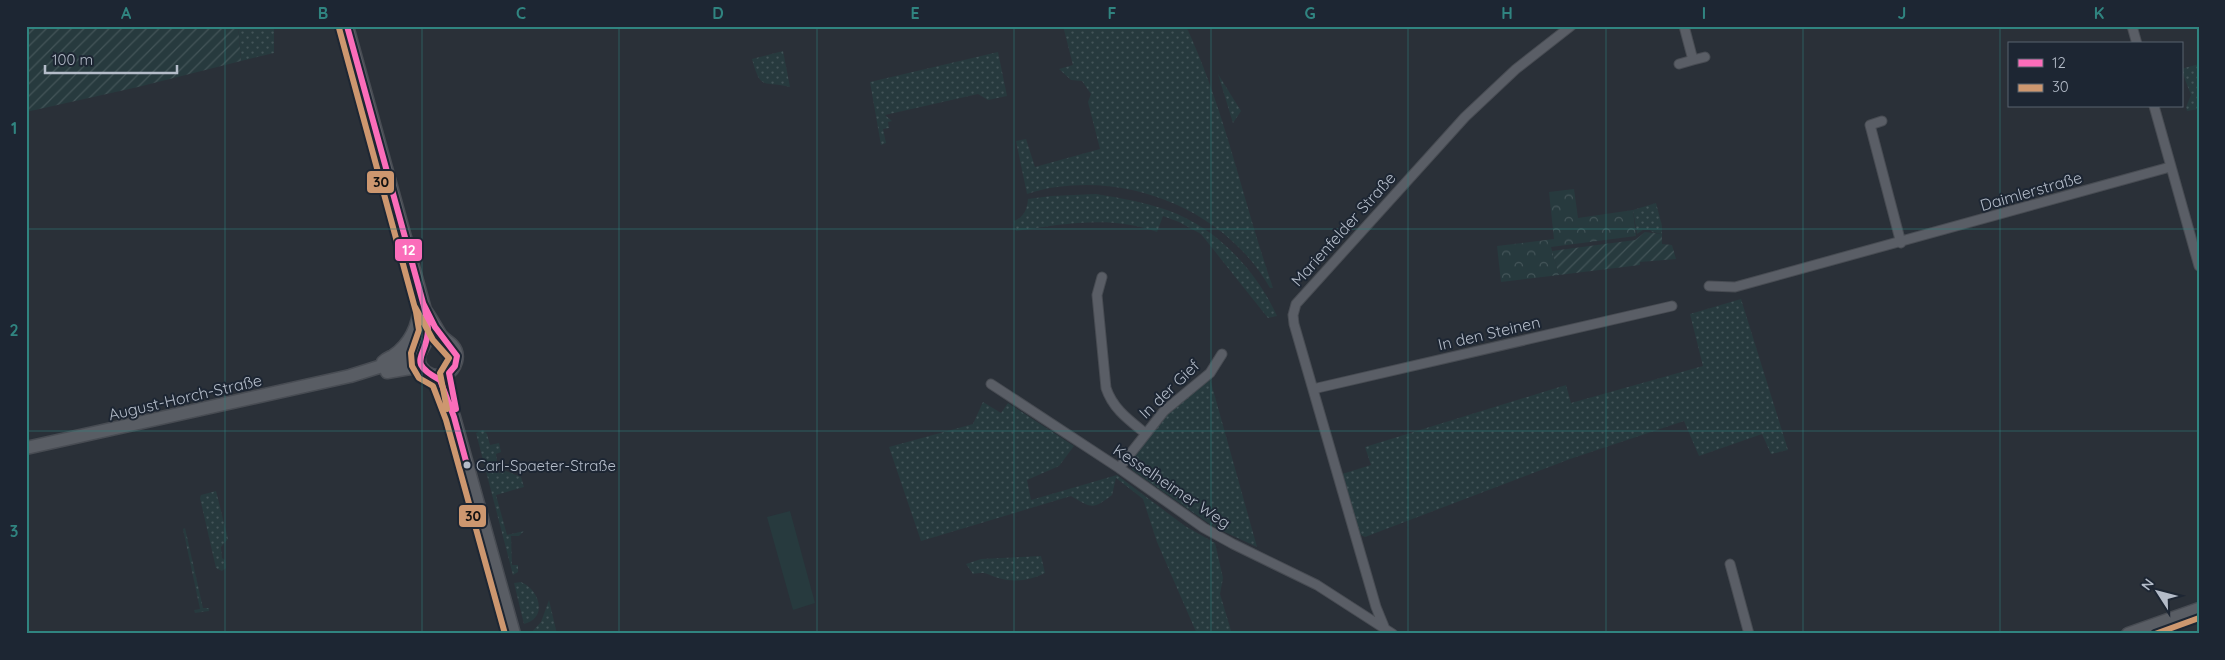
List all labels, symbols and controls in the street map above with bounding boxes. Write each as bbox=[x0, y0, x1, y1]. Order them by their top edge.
text: A bbox=[121, 3, 132, 23]
text: B bbox=[318, 3, 328, 23]
text: C bbox=[516, 3, 526, 23]
text: D bbox=[712, 3, 724, 23]
text: E bbox=[910, 3, 920, 23]
text: F bbox=[1108, 3, 1117, 23]
text: G bbox=[1304, 3, 1316, 23]
text: H bbox=[1501, 3, 1513, 23]
text: I bbox=[1702, 3, 1706, 23]
text: J bbox=[1898, 3, 1906, 23]
text: K bbox=[2094, 3, 2104, 23]
scale bar bbox=[45, 42, 178, 74]
legend bbox=[2008, 42, 2182, 108]
text: 100 m bbox=[52, 50, 93, 69]
text: 12 bbox=[2052, 53, 2066, 72]
text: 30 bbox=[2052, 77, 2069, 96]
text: 1 bbox=[11, 118, 17, 138]
street label: Daimlerstraße bbox=[1978, 167, 2084, 215]
street label: Marienfelder Straße bbox=[1287, 168, 1399, 290]
line badge: 30 bbox=[366, 170, 395, 194]
text: 30 bbox=[373, 173, 389, 191]
line badge: 12 bbox=[394, 238, 423, 262]
text: 12 bbox=[402, 241, 416, 259]
street label: In den Steinen bbox=[1436, 312, 1542, 354]
text: 2 bbox=[9, 320, 19, 340]
street label: In der Gief bbox=[1135, 355, 1204, 423]
street label: August-Horch-Straße bbox=[106, 370, 264, 424]
street label: Kesselheimer Weg bbox=[1110, 439, 1234, 533]
place label: Carl-Spaeter-Straße bbox=[476, 456, 616, 475]
marker: Carl-Spaeter-Straße bbox=[462, 460, 472, 470]
line badge: 30 bbox=[458, 504, 487, 528]
text: 30 bbox=[465, 507, 481, 525]
text: 3 bbox=[10, 521, 18, 541]
north arrow bbox=[2132, 568, 2182, 618]
text: N bbox=[2137, 575, 2158, 594]

